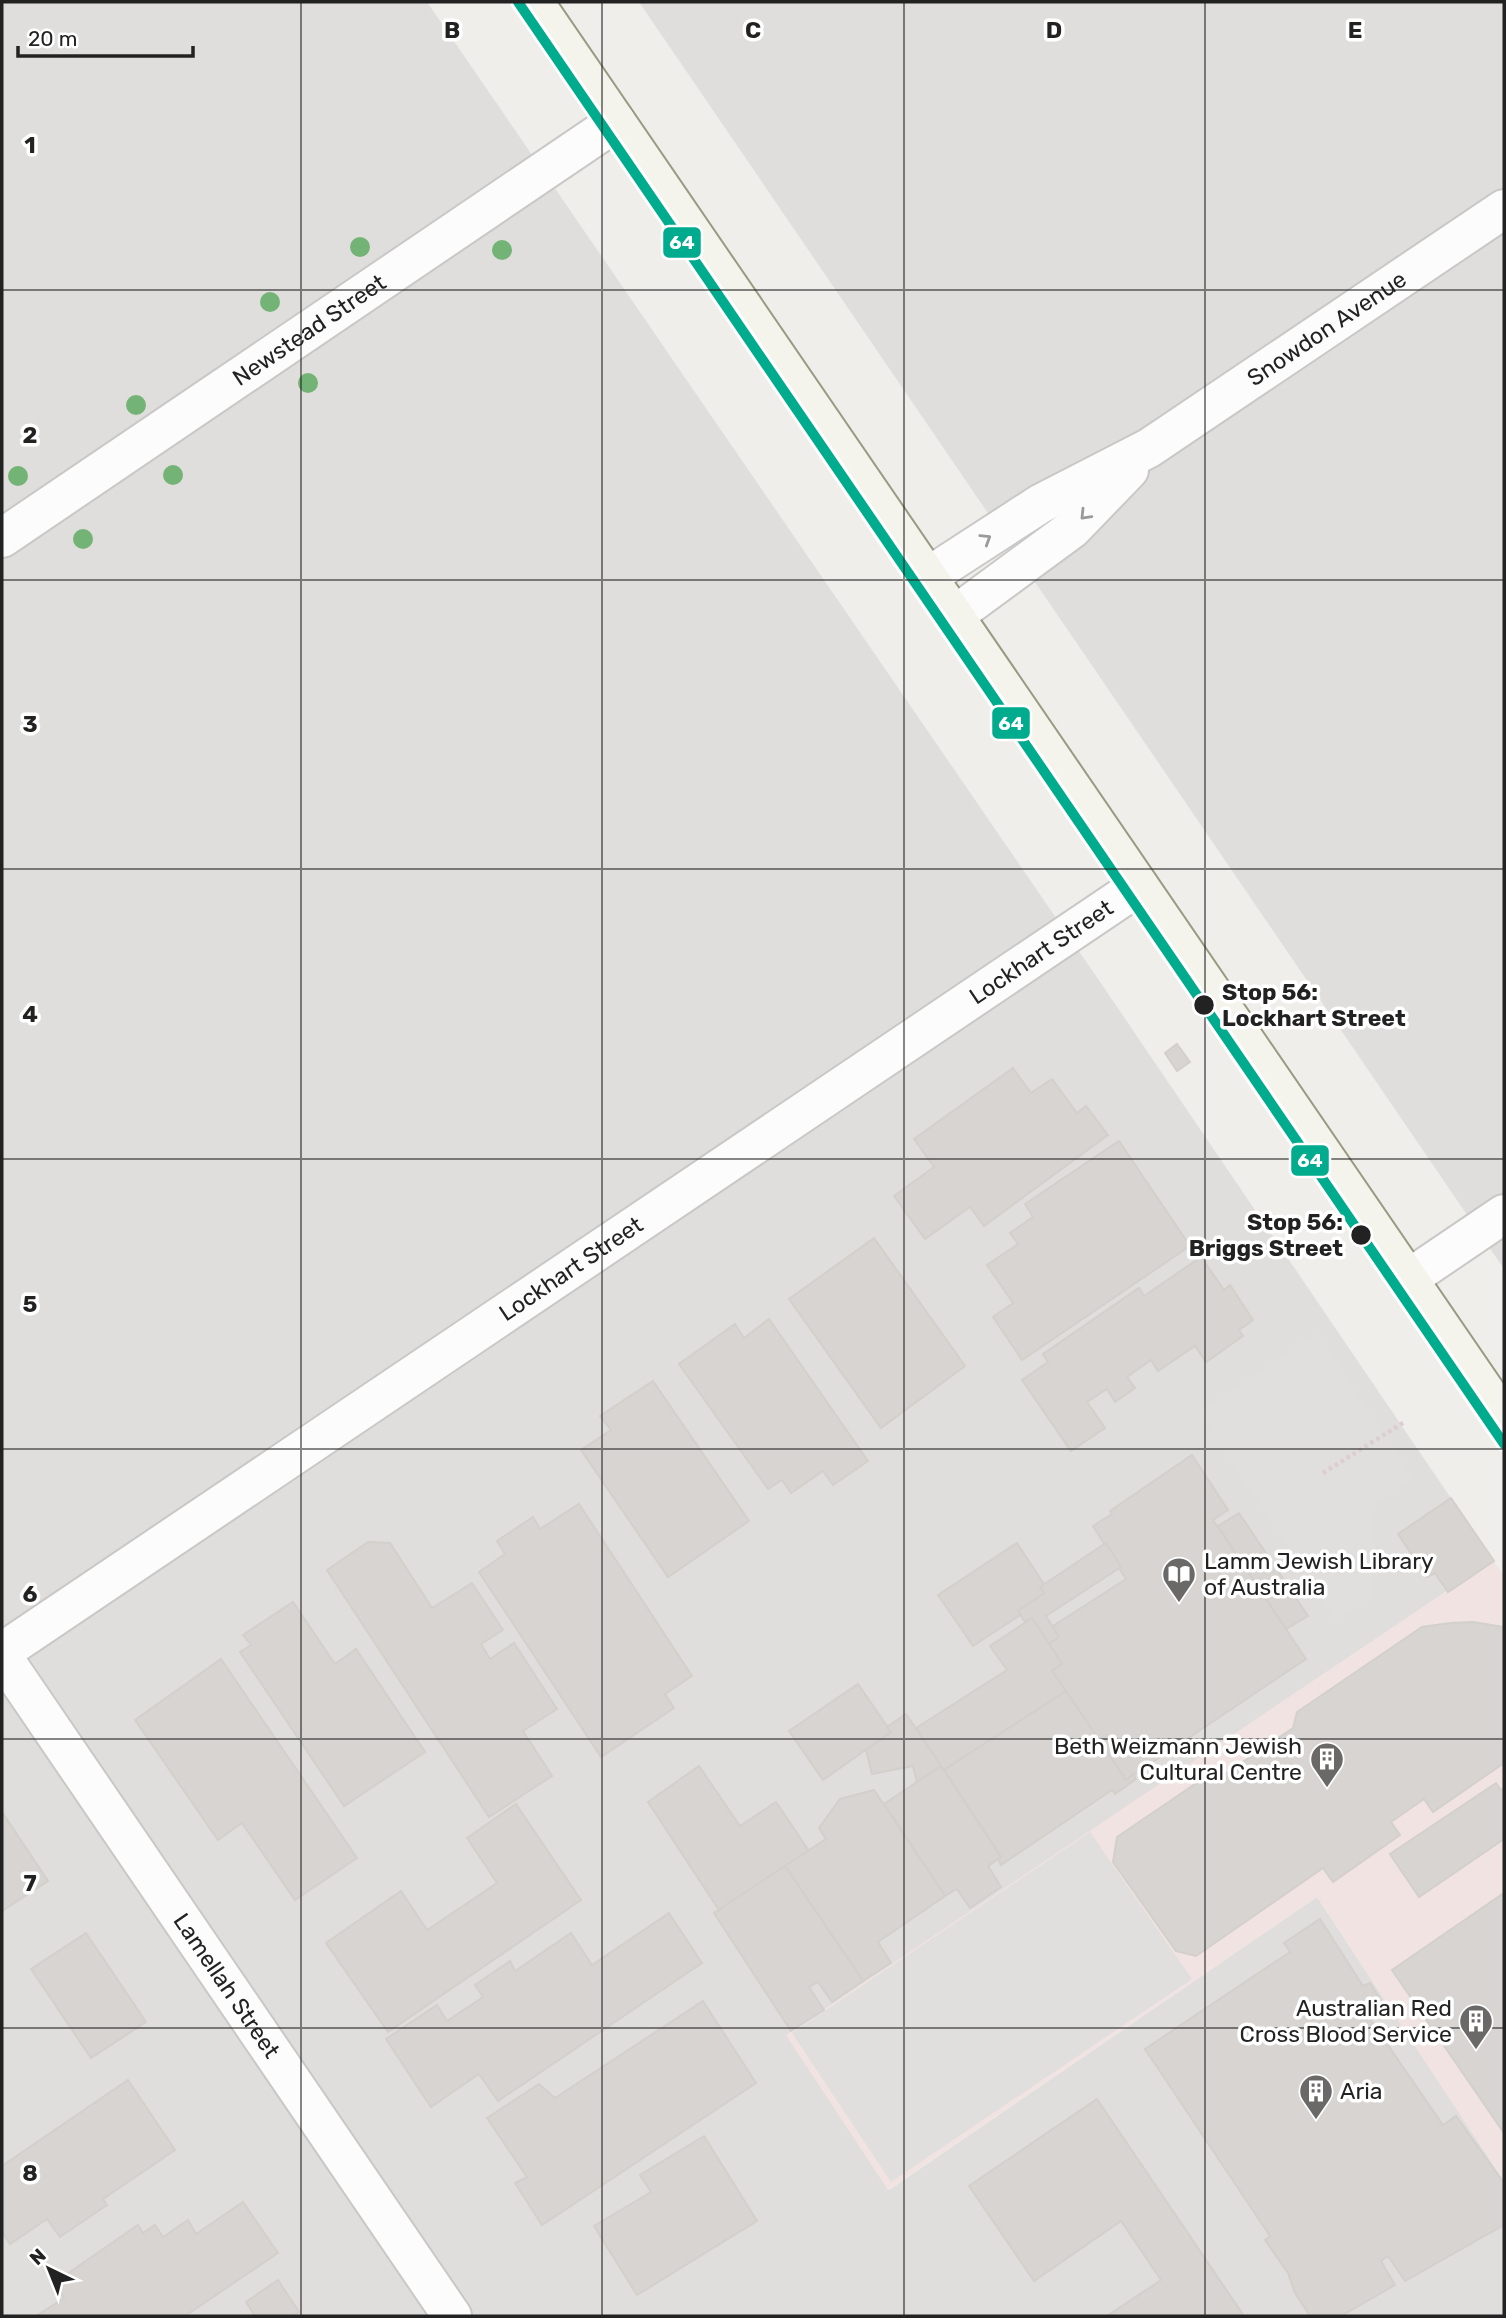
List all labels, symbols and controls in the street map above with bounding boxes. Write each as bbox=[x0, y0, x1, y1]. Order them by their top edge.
scale bar bbox=[18, 14, 192, 58]
text: B bbox=[444, 16, 460, 44]
text: C bbox=[745, 16, 761, 44]
text: D bbox=[1046, 16, 1062, 44]
text: E bbox=[1348, 16, 1362, 44]
text: 20 m bbox=[28, 26, 77, 51]
text: 1 bbox=[24, 131, 36, 159]
line badge: 64 bbox=[662, 226, 702, 259]
text: 64 bbox=[669, 231, 695, 254]
street label: Snowdon Avenue bbox=[1242, 265, 1412, 392]
street label: Newstead Street bbox=[227, 268, 391, 392]
text: 2 bbox=[23, 421, 37, 449]
one-way arrow bbox=[1081, 507, 1093, 519]
one-way arrow bbox=[978, 535, 991, 548]
line badge: 64 bbox=[991, 706, 1031, 740]
text: 3 bbox=[22, 710, 38, 738]
text: 64 bbox=[998, 712, 1024, 735]
street label: Lockhart Street bbox=[964, 894, 1118, 1010]
place label: Stop 56: Lockhart Street bbox=[1222, 978, 1406, 1032]
marker: Stop 56: Lockhart Street bbox=[1192, 993, 1216, 1017]
text: 4 bbox=[22, 1000, 38, 1028]
line badge: 64 bbox=[1290, 1144, 1330, 1177]
text: 64 bbox=[1297, 1149, 1323, 1172]
place label: Stop 56: Briggs Street bbox=[1189, 1208, 1343, 1262]
street label: Lockhart Street bbox=[494, 1210, 648, 1327]
marker: Stop 56: Briggs Street bbox=[1349, 1223, 1373, 1247]
text: 5 bbox=[23, 1290, 38, 1318]
place label: Lamm Jewish Library of Australia bbox=[1204, 1547, 1434, 1601]
library icon: Lamm Jewish Library of Australia bbox=[1160, 1555, 1198, 1604]
text: 6 bbox=[23, 1580, 38, 1608]
place label: Beth Weizmann Jewish Cultural Centre bbox=[1054, 1732, 1302, 1786]
building icon: Beth Weizmann Jewish Cultural Centre bbox=[1308, 1740, 1346, 1789]
text: 7 bbox=[23, 1869, 37, 1897]
street label: Lamellah Street bbox=[168, 1908, 286, 2063]
place label: Australian Red Cross Blood Service bbox=[1239, 1994, 1452, 2048]
building icon: Australian Red Cross Blood Service bbox=[1457, 2002, 1495, 2051]
building icon: Aria bbox=[1297, 2072, 1335, 2121]
place label: Aria bbox=[1340, 2077, 1382, 2105]
text: 8 bbox=[22, 2159, 38, 2187]
north arrow bbox=[14, 2234, 84, 2304]
text: N bbox=[25, 2244, 51, 2270]

